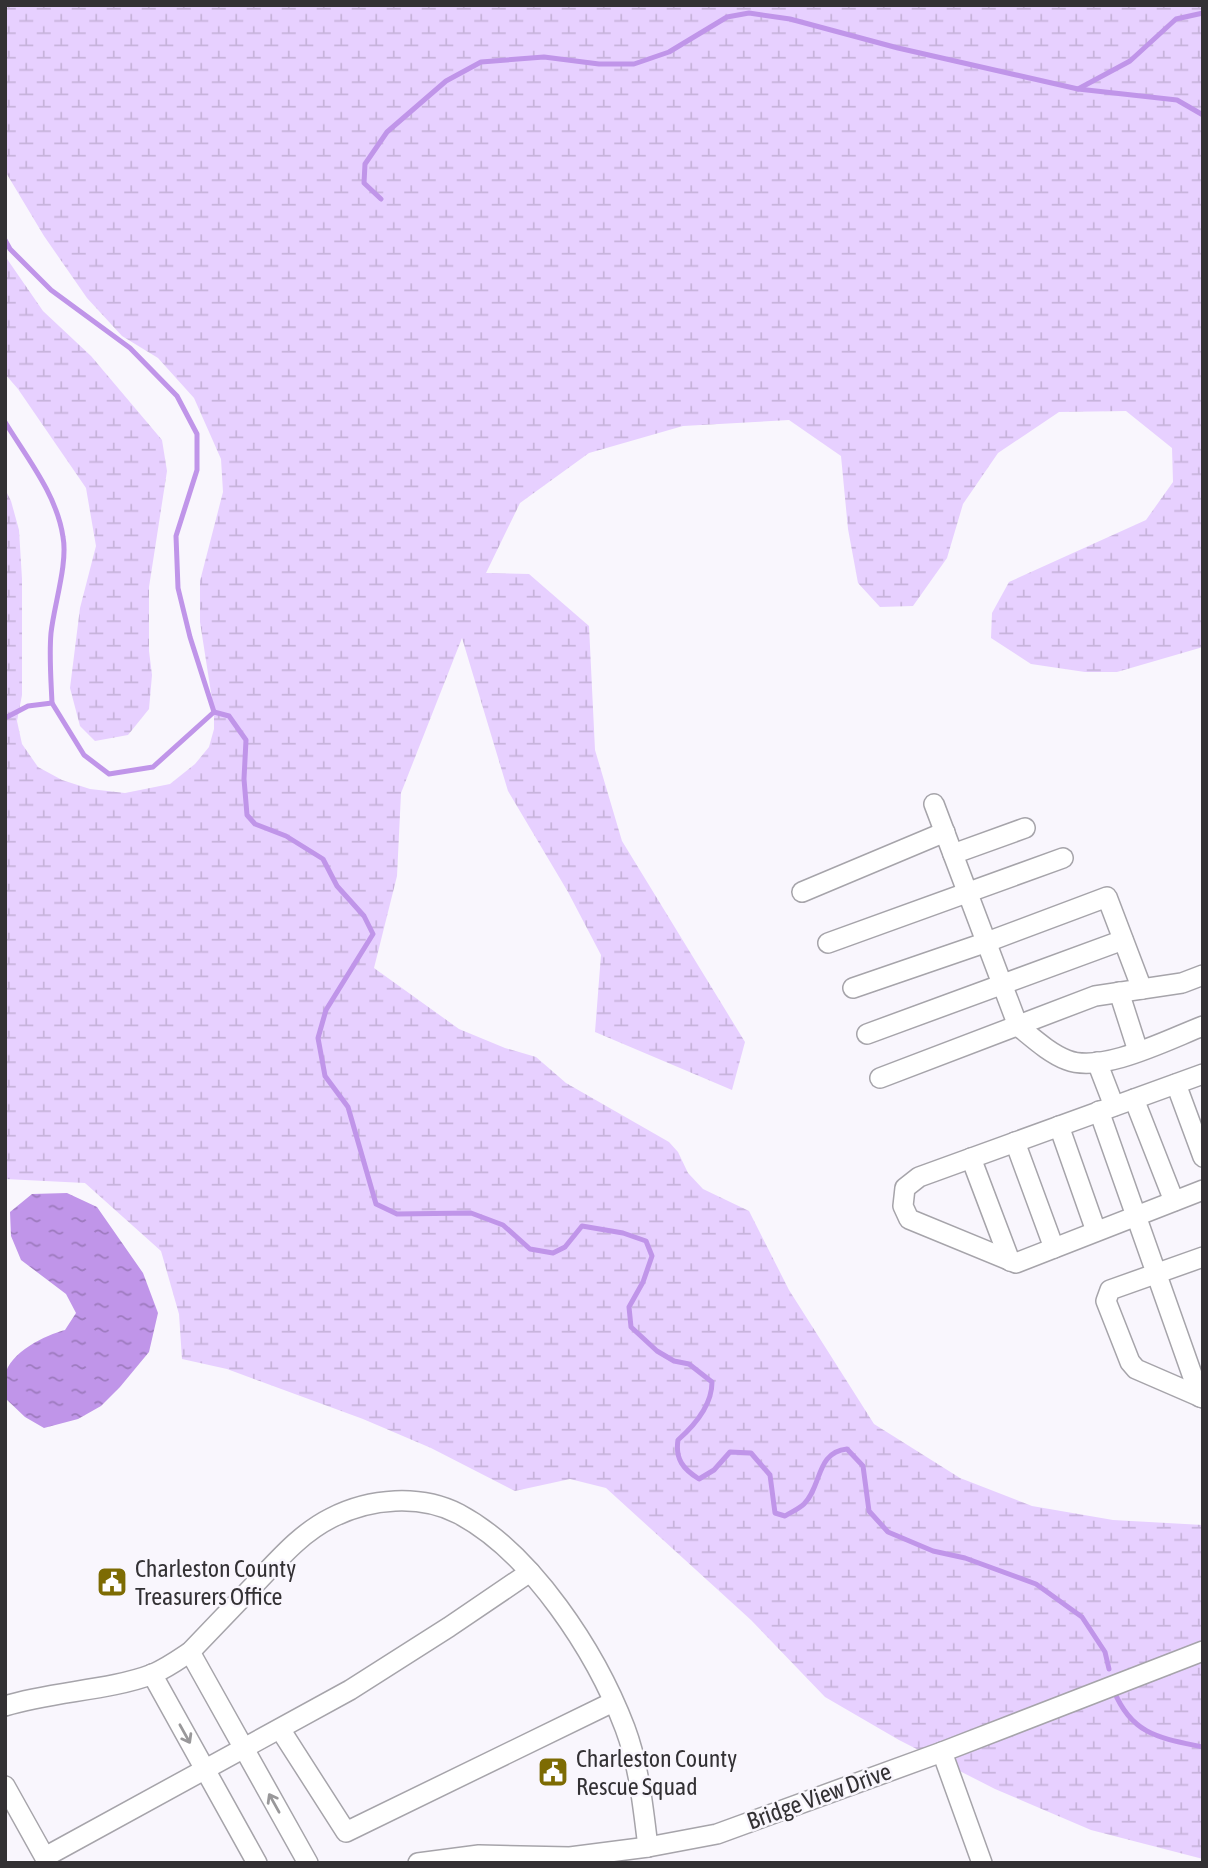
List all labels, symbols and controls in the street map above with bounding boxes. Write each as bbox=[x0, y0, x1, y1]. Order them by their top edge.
place label: Charleston County Treasurers Office bbox=[135, 1555, 296, 1610]
public building icon: Charleston County Treasurers Office bbox=[95, 1565, 129, 1599]
one-way arrow bbox=[179, 1723, 192, 1744]
place label: Charleston County Rescue Squad bbox=[576, 1745, 737, 1800]
public building icon: Charleston County Rescue Squad bbox=[536, 1755, 570, 1789]
street label: Bridge View Drive bbox=[743, 1757, 895, 1835]
one-way arrow bbox=[267, 1793, 280, 1814]

